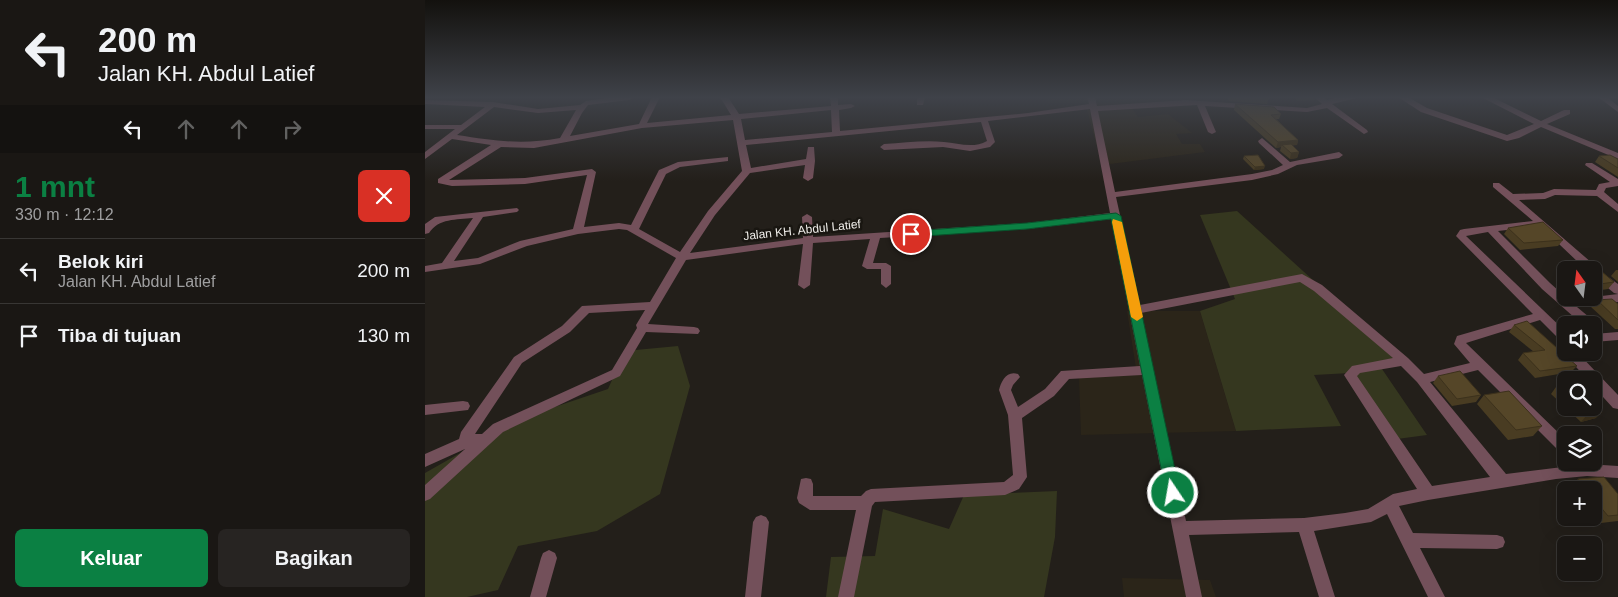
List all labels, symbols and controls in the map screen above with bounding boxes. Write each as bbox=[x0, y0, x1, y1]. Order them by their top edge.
icon: left bbox=[15, 20, 80, 85]
text: 200 m bbox=[98, 20, 197, 59]
text: Jalan KH. Abdul Latief bbox=[98, 61, 314, 86]
icon: left bbox=[119, 115, 147, 143]
icon: ahead bbox=[172, 115, 200, 143]
icon: ahead bbox=[225, 115, 253, 143]
icon: right bbox=[278, 115, 306, 143]
text: 1 mnt bbox=[15, 170, 95, 203]
button: close bbox=[358, 170, 410, 222]
text: 330 m · 12:12 bbox=[15, 206, 114, 223]
pin bbox=[890, 213, 932, 255]
street label: Jalan KH. Abdul Latief bbox=[743, 217, 862, 243]
icon: arrive bbox=[897, 220, 925, 248]
text: Belok kiri bbox=[58, 251, 144, 272]
icon: left bbox=[15, 257, 43, 285]
text: 200 m bbox=[357, 260, 410, 281]
north arrow bbox=[1557, 261, 1603, 306]
map controls bbox=[1557, 261, 1602, 581]
text: Jalan KH. Abdul Latief bbox=[58, 273, 215, 290]
button: sound bbox=[1557, 316, 1602, 361]
icon: arrive bbox=[15, 322, 43, 350]
text: Tiba di tujuan bbox=[58, 325, 181, 346]
text: 130 m bbox=[357, 325, 410, 346]
button: search bbox=[1557, 371, 1602, 416]
button: layers bbox=[1557, 426, 1602, 471]
position arrow bbox=[1146, 466, 1198, 518]
button: + bbox=[1557, 481, 1602, 526]
button: Keluar bbox=[15, 529, 208, 587]
button: Bagikan bbox=[218, 529, 410, 587]
button: − bbox=[1557, 536, 1602, 581]

